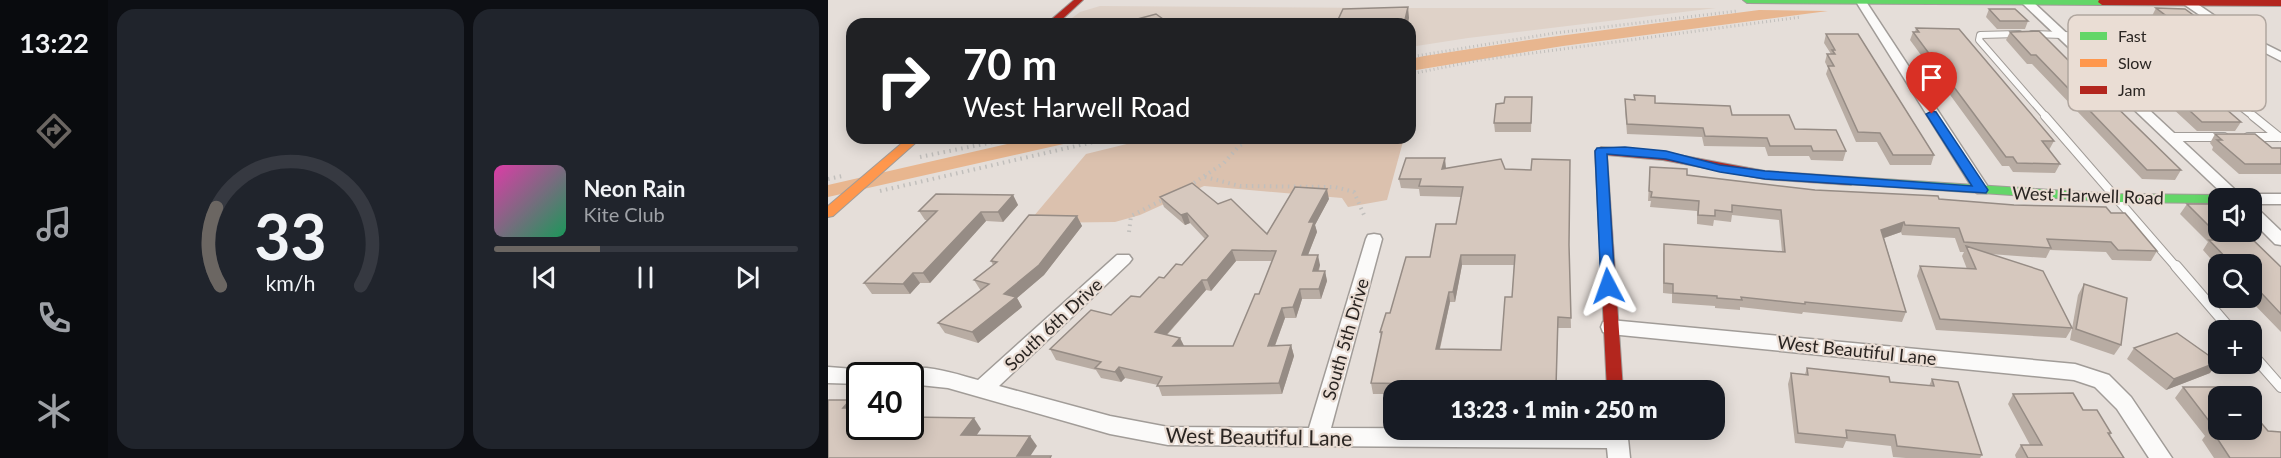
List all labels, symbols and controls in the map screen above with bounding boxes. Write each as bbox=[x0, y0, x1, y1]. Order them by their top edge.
legend bbox=[2068, 15, 2266, 111]
text: 13:22 bbox=[19, 26, 89, 59]
text: Fast bbox=[2118, 26, 2147, 45]
text: 70 m bbox=[963, 39, 1057, 89]
icon: right bbox=[864, 42, 942, 120]
pin bbox=[1906, 52, 1957, 114]
text: Slow bbox=[2118, 53, 2152, 72]
icon: arrive bbox=[1915, 61, 1948, 94]
text: Jam bbox=[2118, 80, 2146, 99]
text: West Harwell Road bbox=[963, 90, 1190, 123]
icon: directions bbox=[33, 110, 75, 152]
text: Neon Rain bbox=[584, 175, 685, 202]
street label: West Harwell Road bbox=[2012, 181, 2164, 209]
map controls bbox=[2208, 188, 2262, 440]
button: sound bbox=[2208, 188, 2262, 242]
text: 33 bbox=[254, 198, 326, 273]
text: Kite Club bbox=[584, 202, 665, 226]
icon: music bbox=[33, 203, 75, 245]
position arrow bbox=[1576, 254, 1640, 318]
button: search bbox=[2208, 254, 2262, 308]
icon: previous bbox=[528, 261, 561, 294]
icon: pause bbox=[629, 261, 662, 294]
icon: next bbox=[731, 261, 764, 294]
text: km/h bbox=[265, 270, 315, 296]
street label: South 6th Drive bbox=[1000, 273, 1106, 375]
street label: South 5th Drive bbox=[1317, 276, 1373, 402]
icon: phone bbox=[33, 297, 75, 339]
button: + bbox=[2208, 320, 2262, 374]
street label: West Beautiful Lane bbox=[1776, 331, 1938, 369]
speed limit sign: 40 bbox=[846, 362, 924, 440]
button: − bbox=[2208, 386, 2262, 440]
icon: climate bbox=[33, 390, 75, 432]
text: 13:23 · 1 min · 250 m bbox=[1451, 396, 1657, 423]
street label: West Beautiful Lane bbox=[1165, 422, 1353, 450]

